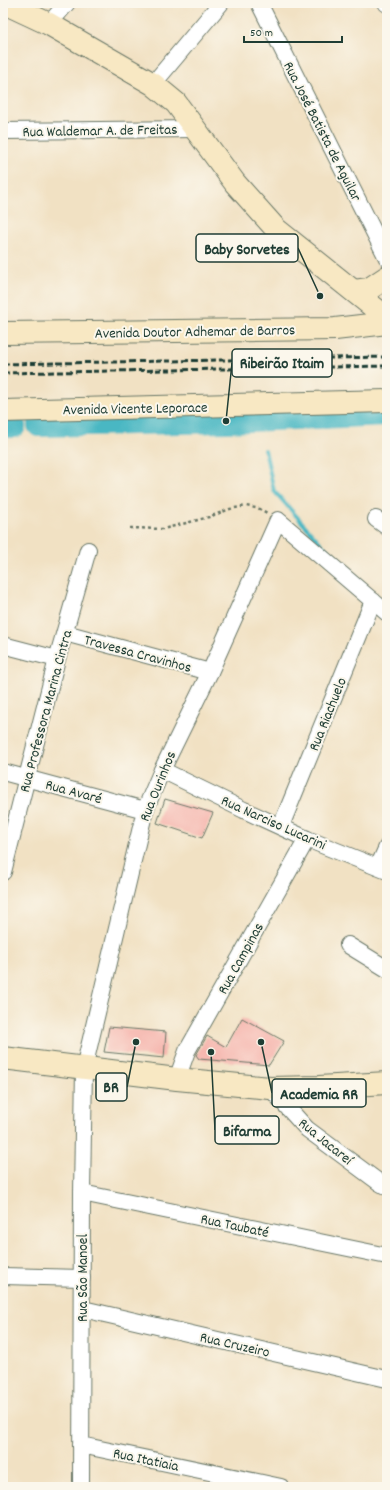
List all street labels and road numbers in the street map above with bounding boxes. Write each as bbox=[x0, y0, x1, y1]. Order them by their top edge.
street label: Rua José Batista de Aguilar bbox=[276, 58, 366, 206]
street label: Rua Waldemar A. de Freitas bbox=[22, 120, 178, 144]
street label: Avenida Doutor Adhemar de Barros bbox=[95, 320, 296, 346]
street label: Avenida Vicente Leporace bbox=[62, 398, 208, 422]
street label: Rua Professora Marina Cintra bbox=[15, 627, 79, 795]
street label: Travessa Cravinhos bbox=[81, 630, 194, 680]
street label: Rua Riachuelo bbox=[304, 674, 354, 755]
street label: Rua Ourinhos bbox=[135, 748, 183, 825]
street label: Rua Avaré bbox=[43, 775, 104, 811]
street label: Rua Narciso Lucarini bbox=[217, 791, 330, 857]
street label: Rua Campinas bbox=[213, 919, 271, 999]
street label: Rua Jacareí bbox=[293, 1114, 358, 1172]
street label: Rua Taubaté bbox=[198, 1209, 271, 1245]
street label: Rua São Manoel bbox=[73, 1234, 95, 1322]
street label: Rua Cruzeiro bbox=[198, 1327, 272, 1365]
street label: Rua Itatiaia bbox=[111, 1443, 181, 1479]

